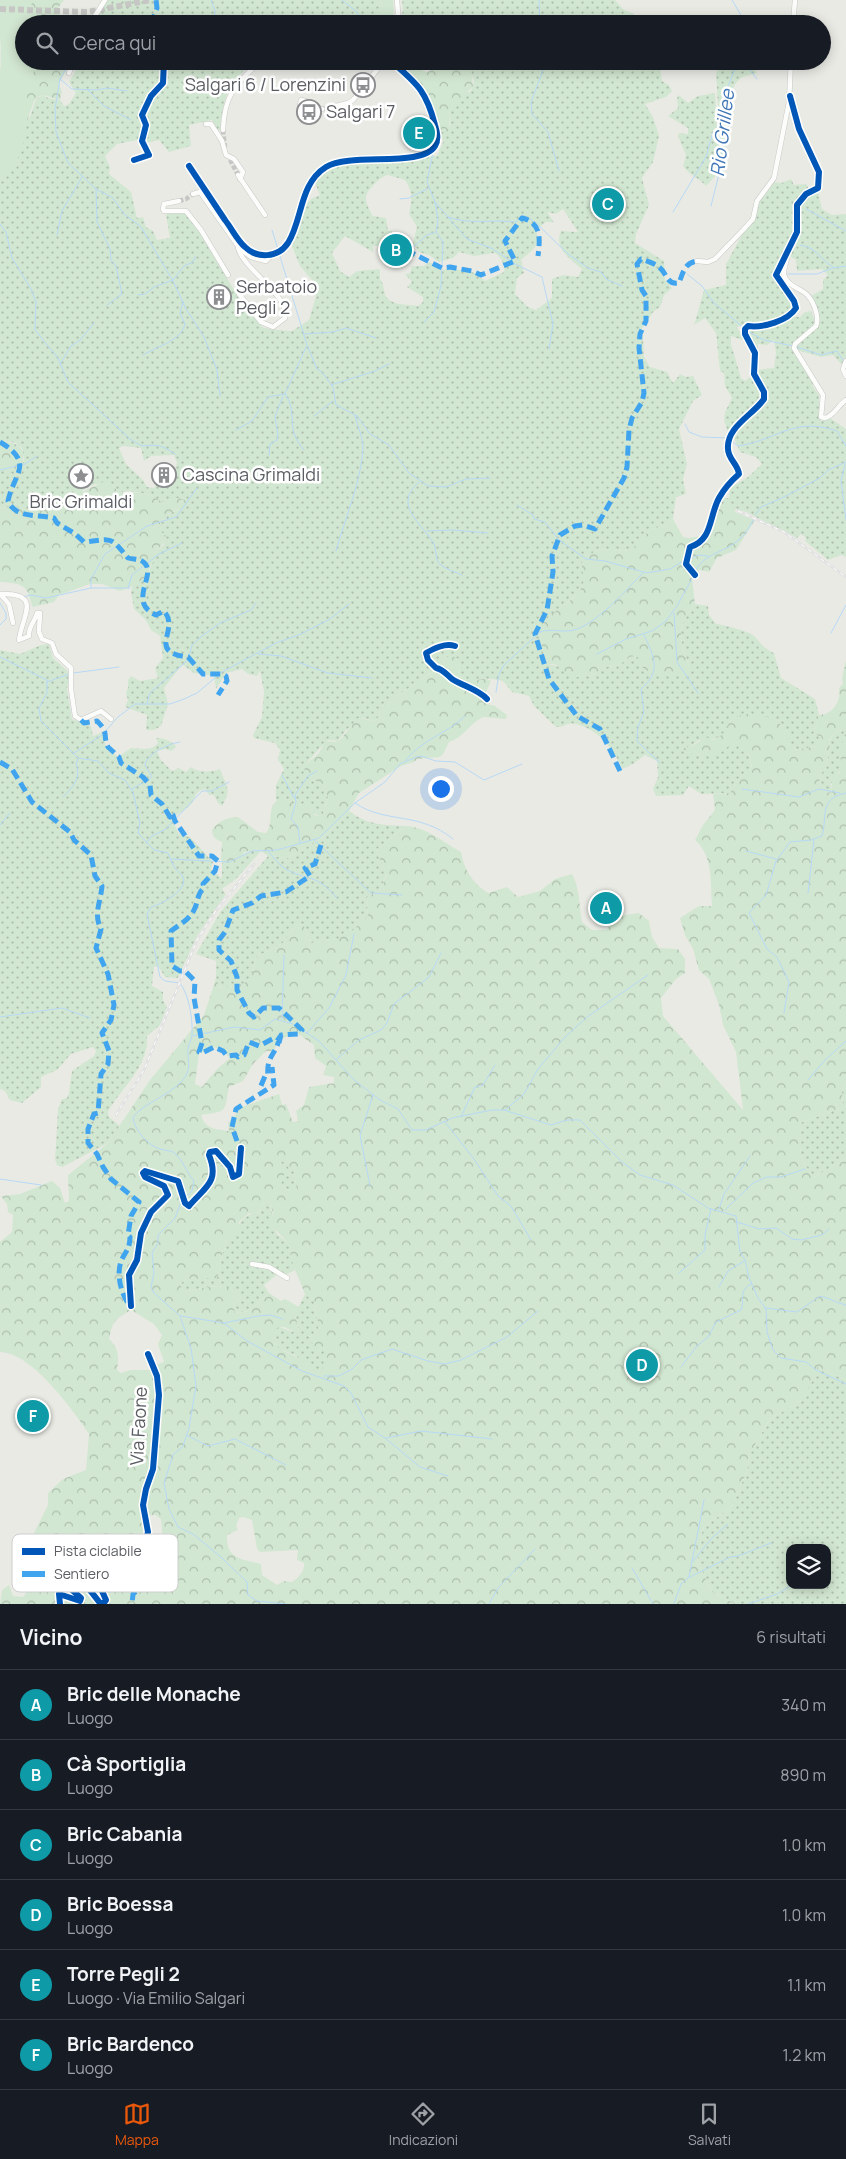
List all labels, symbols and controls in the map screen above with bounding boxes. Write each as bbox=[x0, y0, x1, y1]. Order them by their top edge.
search box bbox=[15, 15, 831, 70]
icon: search bbox=[33, 29, 61, 57]
text: Cerca qui bbox=[73, 30, 156, 56]
place label: Salgari 6 / Lorenzini bbox=[185, 72, 346, 96]
bus stop icon: Salgari 6 / Lorenzini bbox=[350, 72, 376, 98]
water label: Rio Grillee bbox=[704, 86, 740, 178]
bus stop icon: Salgari 7 bbox=[296, 99, 322, 125]
place label: Salgari 7 bbox=[326, 99, 395, 123]
pin: E bbox=[403, 114, 435, 152]
pin: C bbox=[592, 185, 624, 223]
pin: B bbox=[380, 231, 412, 269]
place label: Serbatoio Pegli 2 bbox=[236, 274, 317, 319]
building icon: Serbatoio Pegli 2 bbox=[206, 284, 232, 310]
building icon: Cascina Grimaldi bbox=[151, 462, 177, 488]
place label: Cascina Grimaldi bbox=[182, 462, 320, 486]
place icon: Bric Grimaldi bbox=[68, 463, 94, 489]
place label: Bric Grimaldi bbox=[29, 489, 133, 513]
your location bbox=[428, 776, 454, 802]
pin: A bbox=[590, 889, 622, 927]
pin: D bbox=[626, 1346, 658, 1384]
street label: Via Faone bbox=[124, 1386, 152, 1466]
pin: F bbox=[17, 1397, 49, 1435]
legend bbox=[12, 1534, 178, 1592]
text: Pista ciclabile bbox=[54, 1541, 142, 1560]
map controls bbox=[786, 1544, 831, 1589]
button: layers bbox=[786, 1544, 831, 1589]
text: Sentiero bbox=[54, 1564, 109, 1583]
text: Vicino bbox=[20, 1623, 83, 1651]
text: 6 risultati bbox=[756, 1626, 826, 1648]
text: Bric delle Monache bbox=[67, 1681, 241, 1707]
text: A bbox=[31, 1694, 41, 1716]
text: 340 m bbox=[781, 1694, 826, 1716]
text: Luogo bbox=[67, 1707, 113, 1729]
text: Cà Sportiglia bbox=[67, 1751, 186, 1777]
text: B bbox=[31, 1764, 41, 1786]
text: 890 m bbox=[780, 1764, 826, 1786]
text: Luogo bbox=[67, 1777, 113, 1799]
text: Bric Cabania bbox=[67, 1821, 182, 1847]
text: C bbox=[30, 1834, 42, 1856]
text: 1.0 km bbox=[782, 1834, 826, 1856]
text: Luogo bbox=[67, 1847, 113, 1869]
text: Bric Boessa bbox=[67, 1891, 173, 1917]
text: D bbox=[30, 1904, 42, 1926]
text: 1.0 km bbox=[782, 1904, 826, 1926]
text: Luogo bbox=[67, 1917, 113, 1939]
text: Torre Pegli 2 bbox=[67, 1961, 180, 1987]
text: E bbox=[31, 1974, 41, 1996]
text: 1.1 km bbox=[787, 1974, 826, 1996]
text: Luogo · Via Emilio Salgari bbox=[67, 1987, 245, 2009]
text: Bric Bardenco bbox=[67, 2031, 194, 2057]
text: F bbox=[32, 2044, 40, 2066]
text: 1.2 km bbox=[783, 2044, 826, 2066]
text: Luogo bbox=[67, 2057, 113, 2079]
tab: Mappa bbox=[115, 2100, 159, 2149]
tab: Indicazioni bbox=[389, 2100, 458, 2149]
tab: Salvati bbox=[688, 2100, 731, 2149]

